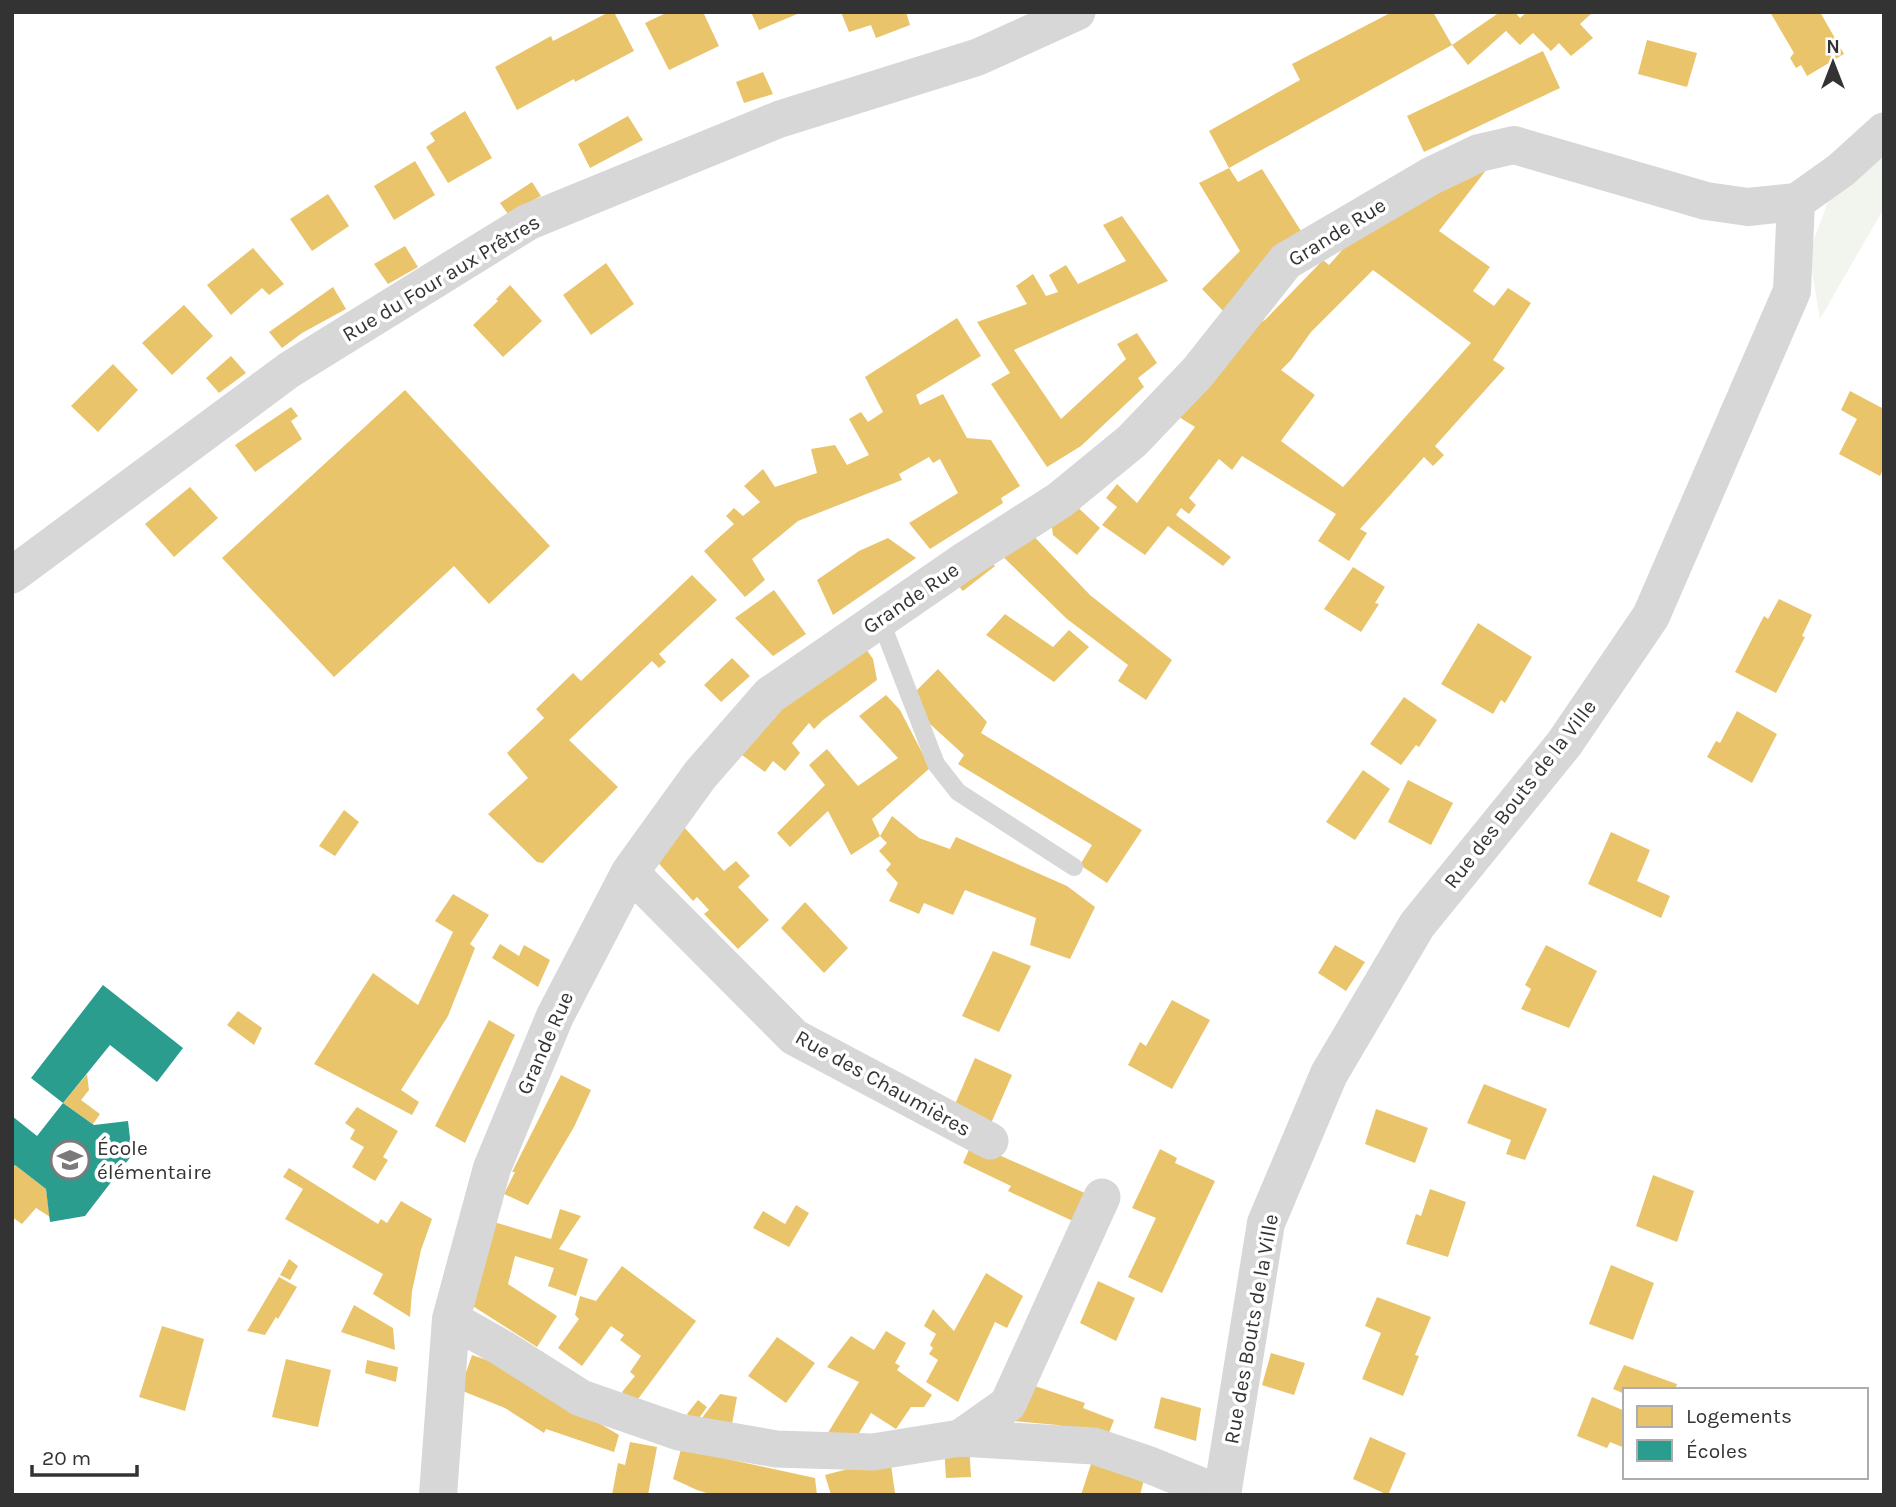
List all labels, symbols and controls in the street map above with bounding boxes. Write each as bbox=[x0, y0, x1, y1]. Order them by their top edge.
north arrow bbox=[1798, 28, 1868, 98]
text: N bbox=[1826, 36, 1840, 58]
street label: Grande Rue bbox=[1284, 193, 1390, 271]
street label: Rue du Four aux Prêtres bbox=[338, 210, 544, 346]
street label: Grande Rue bbox=[859, 557, 963, 639]
street label: Rue des Bouts de la Ville bbox=[1439, 695, 1601, 893]
street label: Grande Rue bbox=[512, 988, 578, 1098]
street label: Rue des Chaumières bbox=[791, 1025, 975, 1141]
place label: École élémentaire bbox=[97, 1136, 212, 1184]
school or university icon: École élémentaire bbox=[49, 1139, 91, 1181]
street label: Rue des Bouts de la Ville bbox=[1219, 1212, 1283, 1446]
legend bbox=[1623, 1388, 1868, 1479]
text: Logements bbox=[1686, 1404, 1792, 1428]
scale bar bbox=[32, 1434, 136, 1478]
text: Écoles bbox=[1686, 1439, 1748, 1463]
text: 20 m bbox=[42, 1446, 91, 1470]

